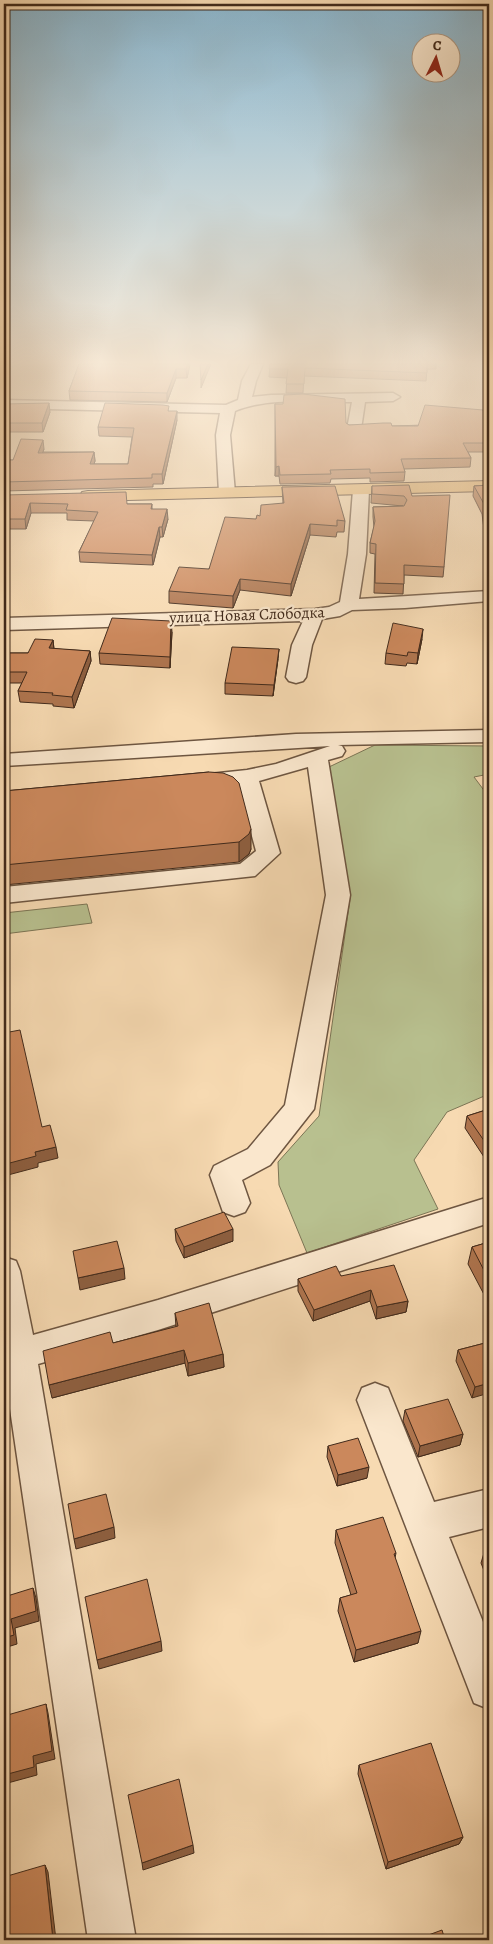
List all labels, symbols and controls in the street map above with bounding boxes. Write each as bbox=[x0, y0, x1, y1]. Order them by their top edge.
north arrow bbox=[410, 32, 460, 82]
text: С bbox=[432, 36, 443, 55]
street label: улица Новая Слободка bbox=[168, 601, 326, 629]

